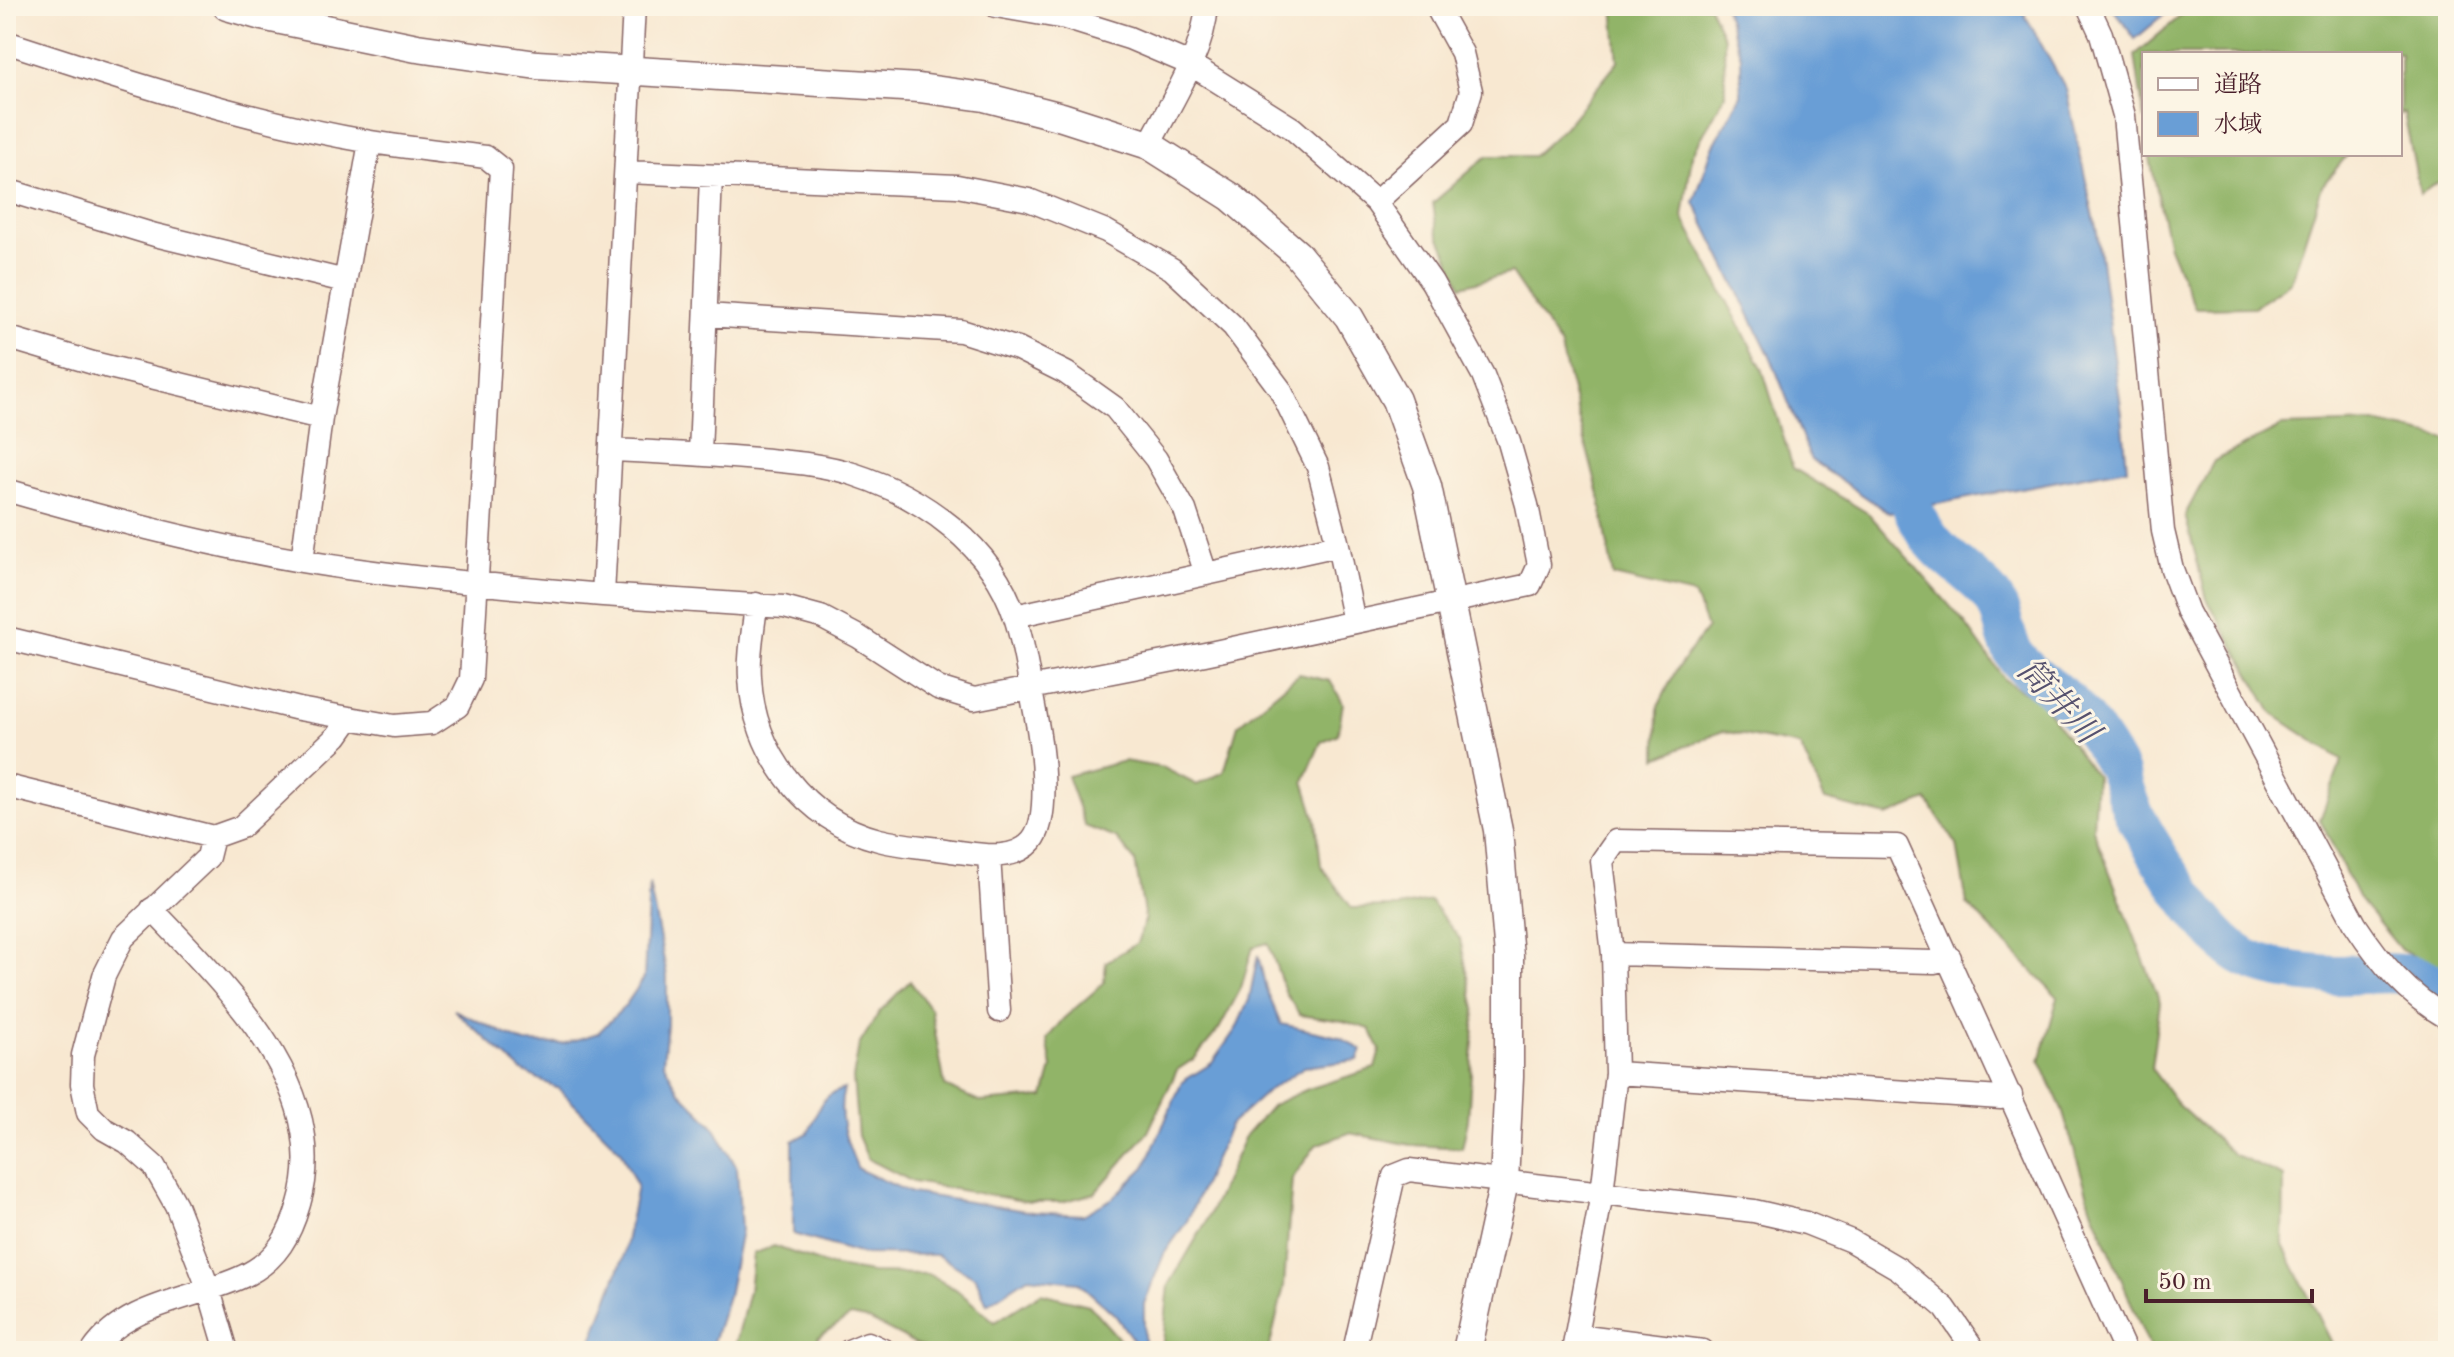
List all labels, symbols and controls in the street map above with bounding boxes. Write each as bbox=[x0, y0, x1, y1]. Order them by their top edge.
legend bbox=[2142, 52, 2402, 156]
text: 道路 bbox=[2214, 71, 2262, 98]
text: 水域 bbox=[2214, 111, 2262, 138]
water label: 筒井川 bbox=[2010, 651, 2109, 754]
scale bar bbox=[2146, 1253, 2312, 1303]
text: 50 m bbox=[2158, 1271, 2212, 1295]

